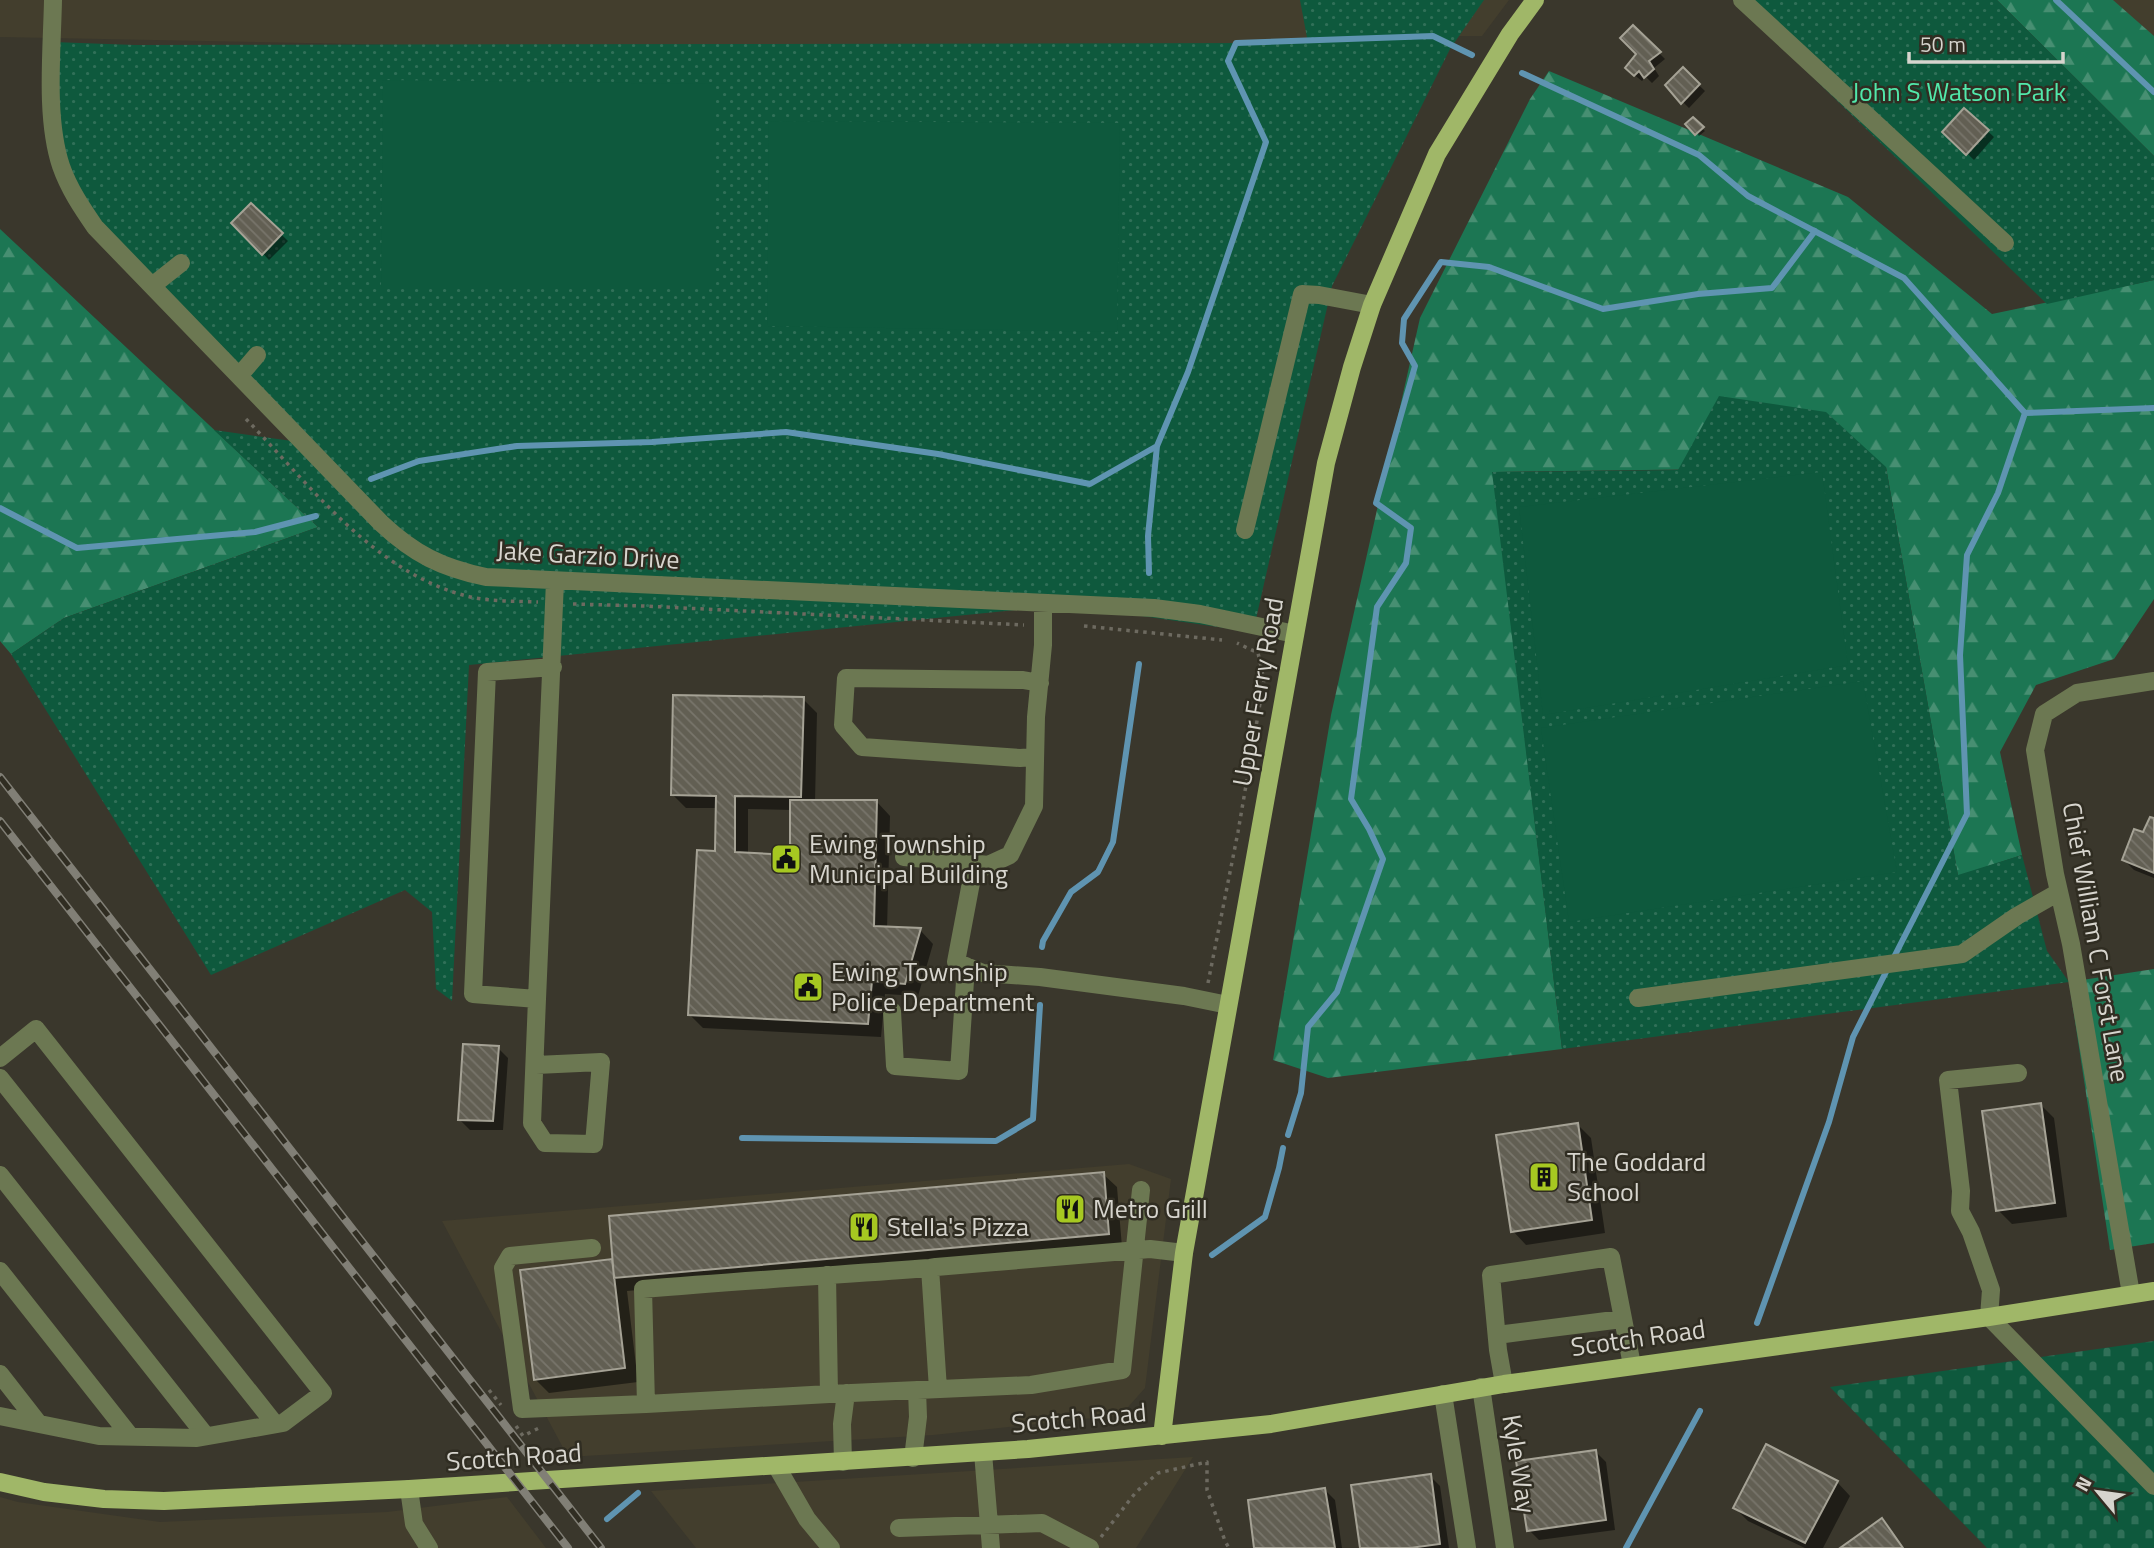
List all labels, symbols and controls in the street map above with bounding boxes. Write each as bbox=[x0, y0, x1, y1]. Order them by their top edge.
scale bar bbox=[1909, 21, 2063, 65]
text: 50 m bbox=[1920, 28, 1966, 60]
park label: John S Watson Park bbox=[1852, 72, 2066, 111]
street label: Jake Garzio Drive bbox=[495, 530, 681, 579]
street label: Upper Ferry Road bbox=[1222, 595, 1293, 789]
street label: Chief William C Forst Lane bbox=[2053, 799, 2140, 1085]
place label: Ewing Township Municipal Building bbox=[809, 824, 1008, 893]
public building icon: Ewing Township Municipal Building bbox=[769, 842, 803, 876]
place label: Ewing Township Police Department bbox=[831, 952, 1034, 1021]
public building icon: Ewing Township Police Department bbox=[791, 970, 825, 1004]
place label: The Goddard School bbox=[1567, 1142, 1706, 1211]
building icon: The Goddard School bbox=[1527, 1160, 1561, 1194]
place label: Metro Grill bbox=[1093, 1189, 1208, 1228]
restaurant icon: Metro Grill bbox=[1053, 1192, 1087, 1226]
place label: Stella's Pizza bbox=[887, 1207, 1029, 1246]
restaurant icon: Stella's Pizza bbox=[847, 1210, 881, 1244]
street label: Scotch Road bbox=[1568, 1309, 1708, 1366]
street label: Scotch Road bbox=[1010, 1392, 1148, 1443]
street label: Kyle Way bbox=[1492, 1412, 1547, 1516]
street label: Scotch Road bbox=[445, 1432, 583, 1481]
north arrow bbox=[2063, 1457, 2133, 1527]
text: N bbox=[2067, 1471, 2099, 1496]

